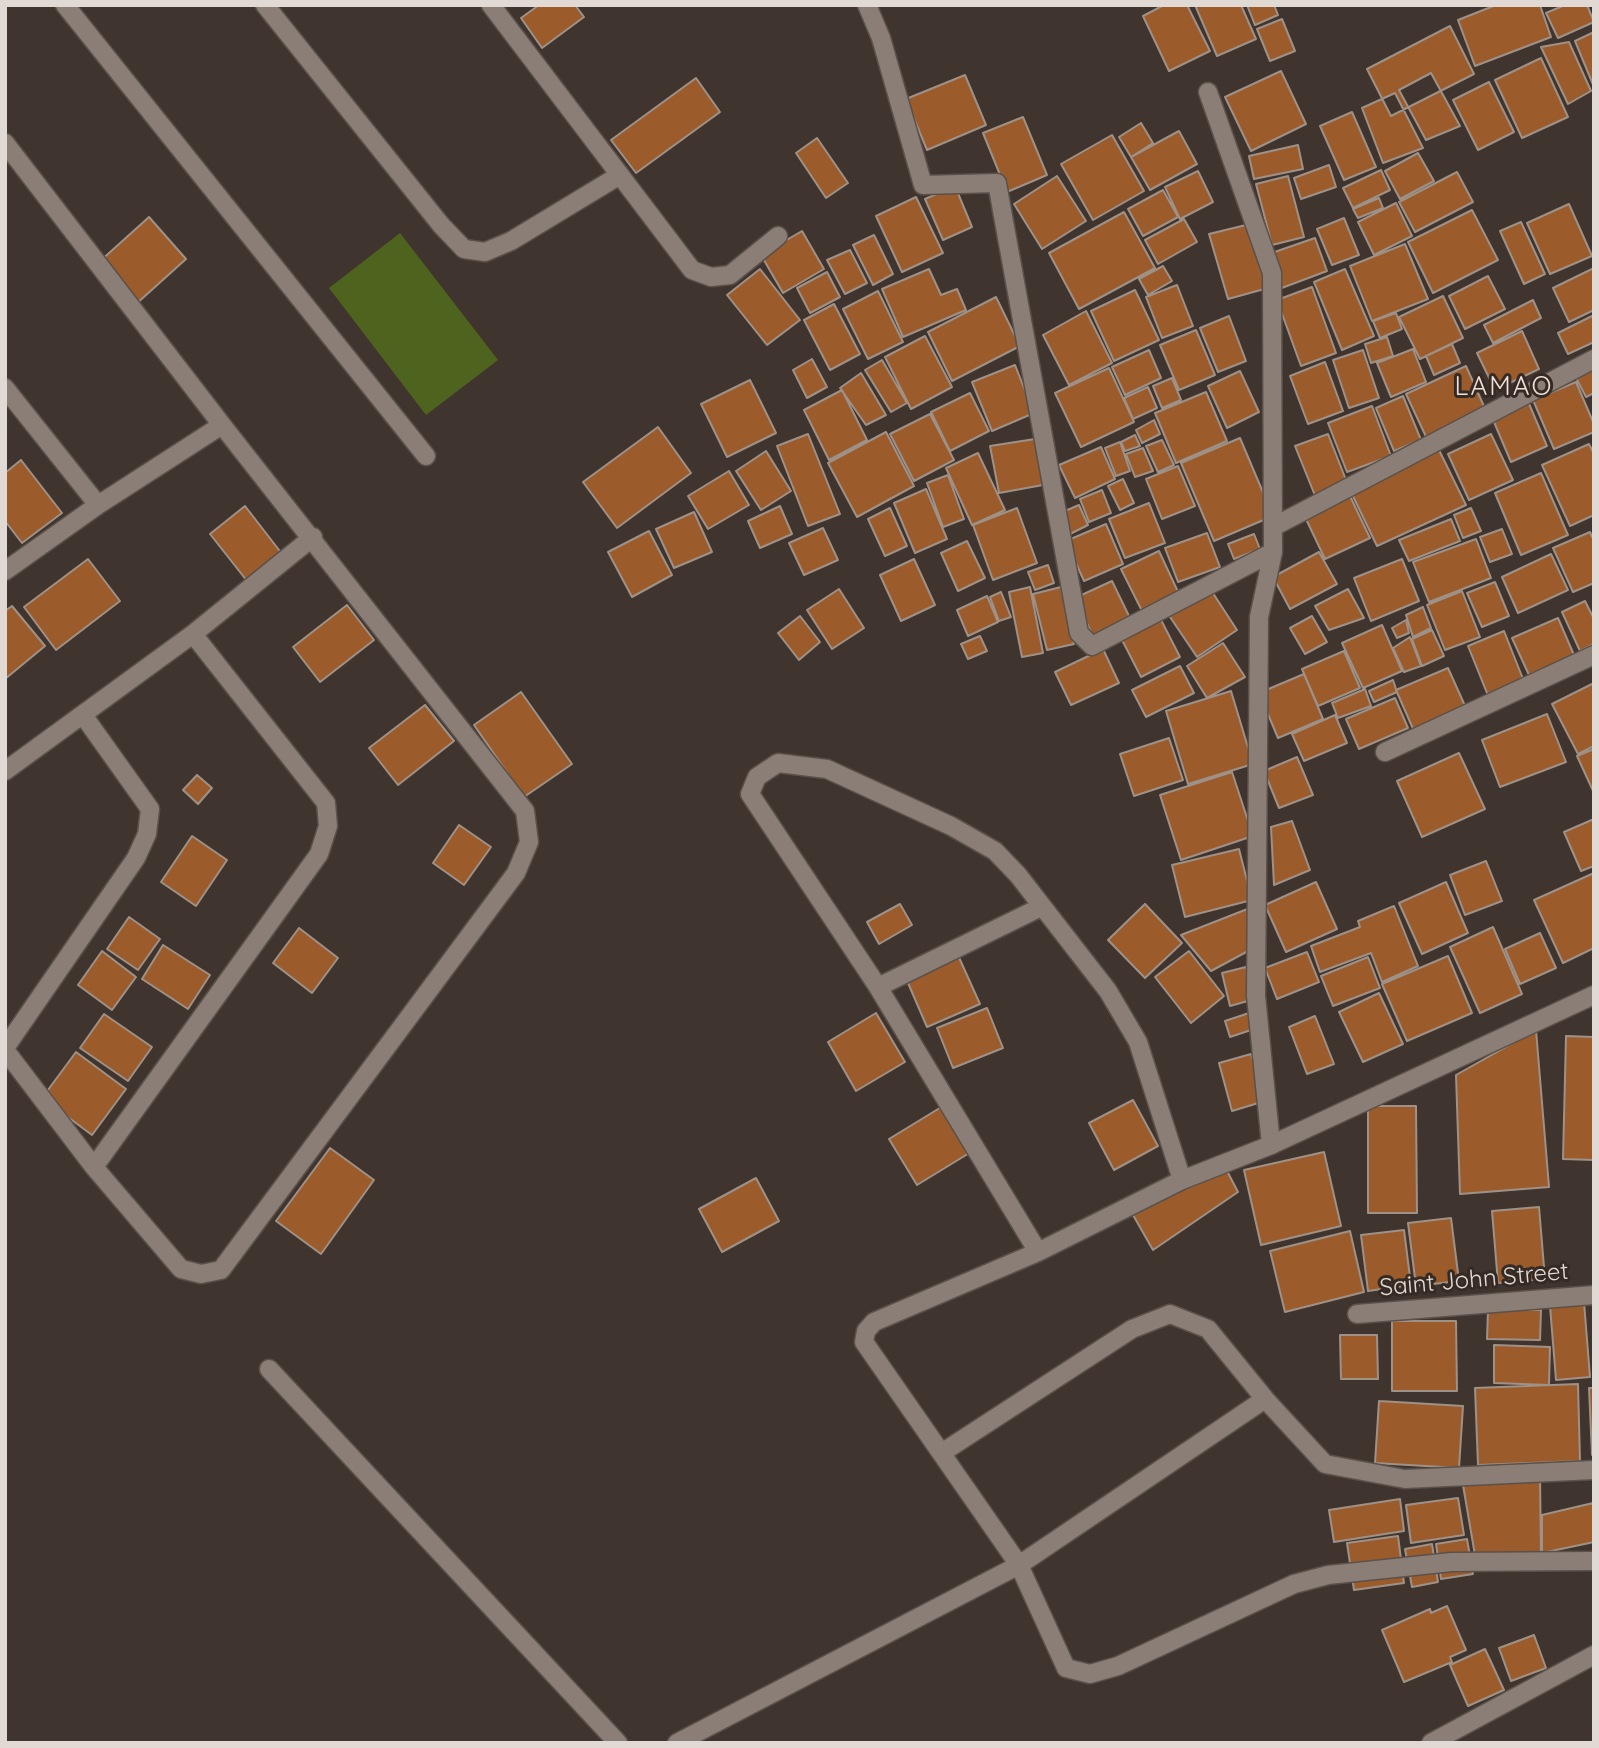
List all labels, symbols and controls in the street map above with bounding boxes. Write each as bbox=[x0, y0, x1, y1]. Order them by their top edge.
district label: LAMAO bbox=[1455, 371, 1553, 403]
street label: Saint John Street bbox=[1378, 1257, 1570, 1303]

